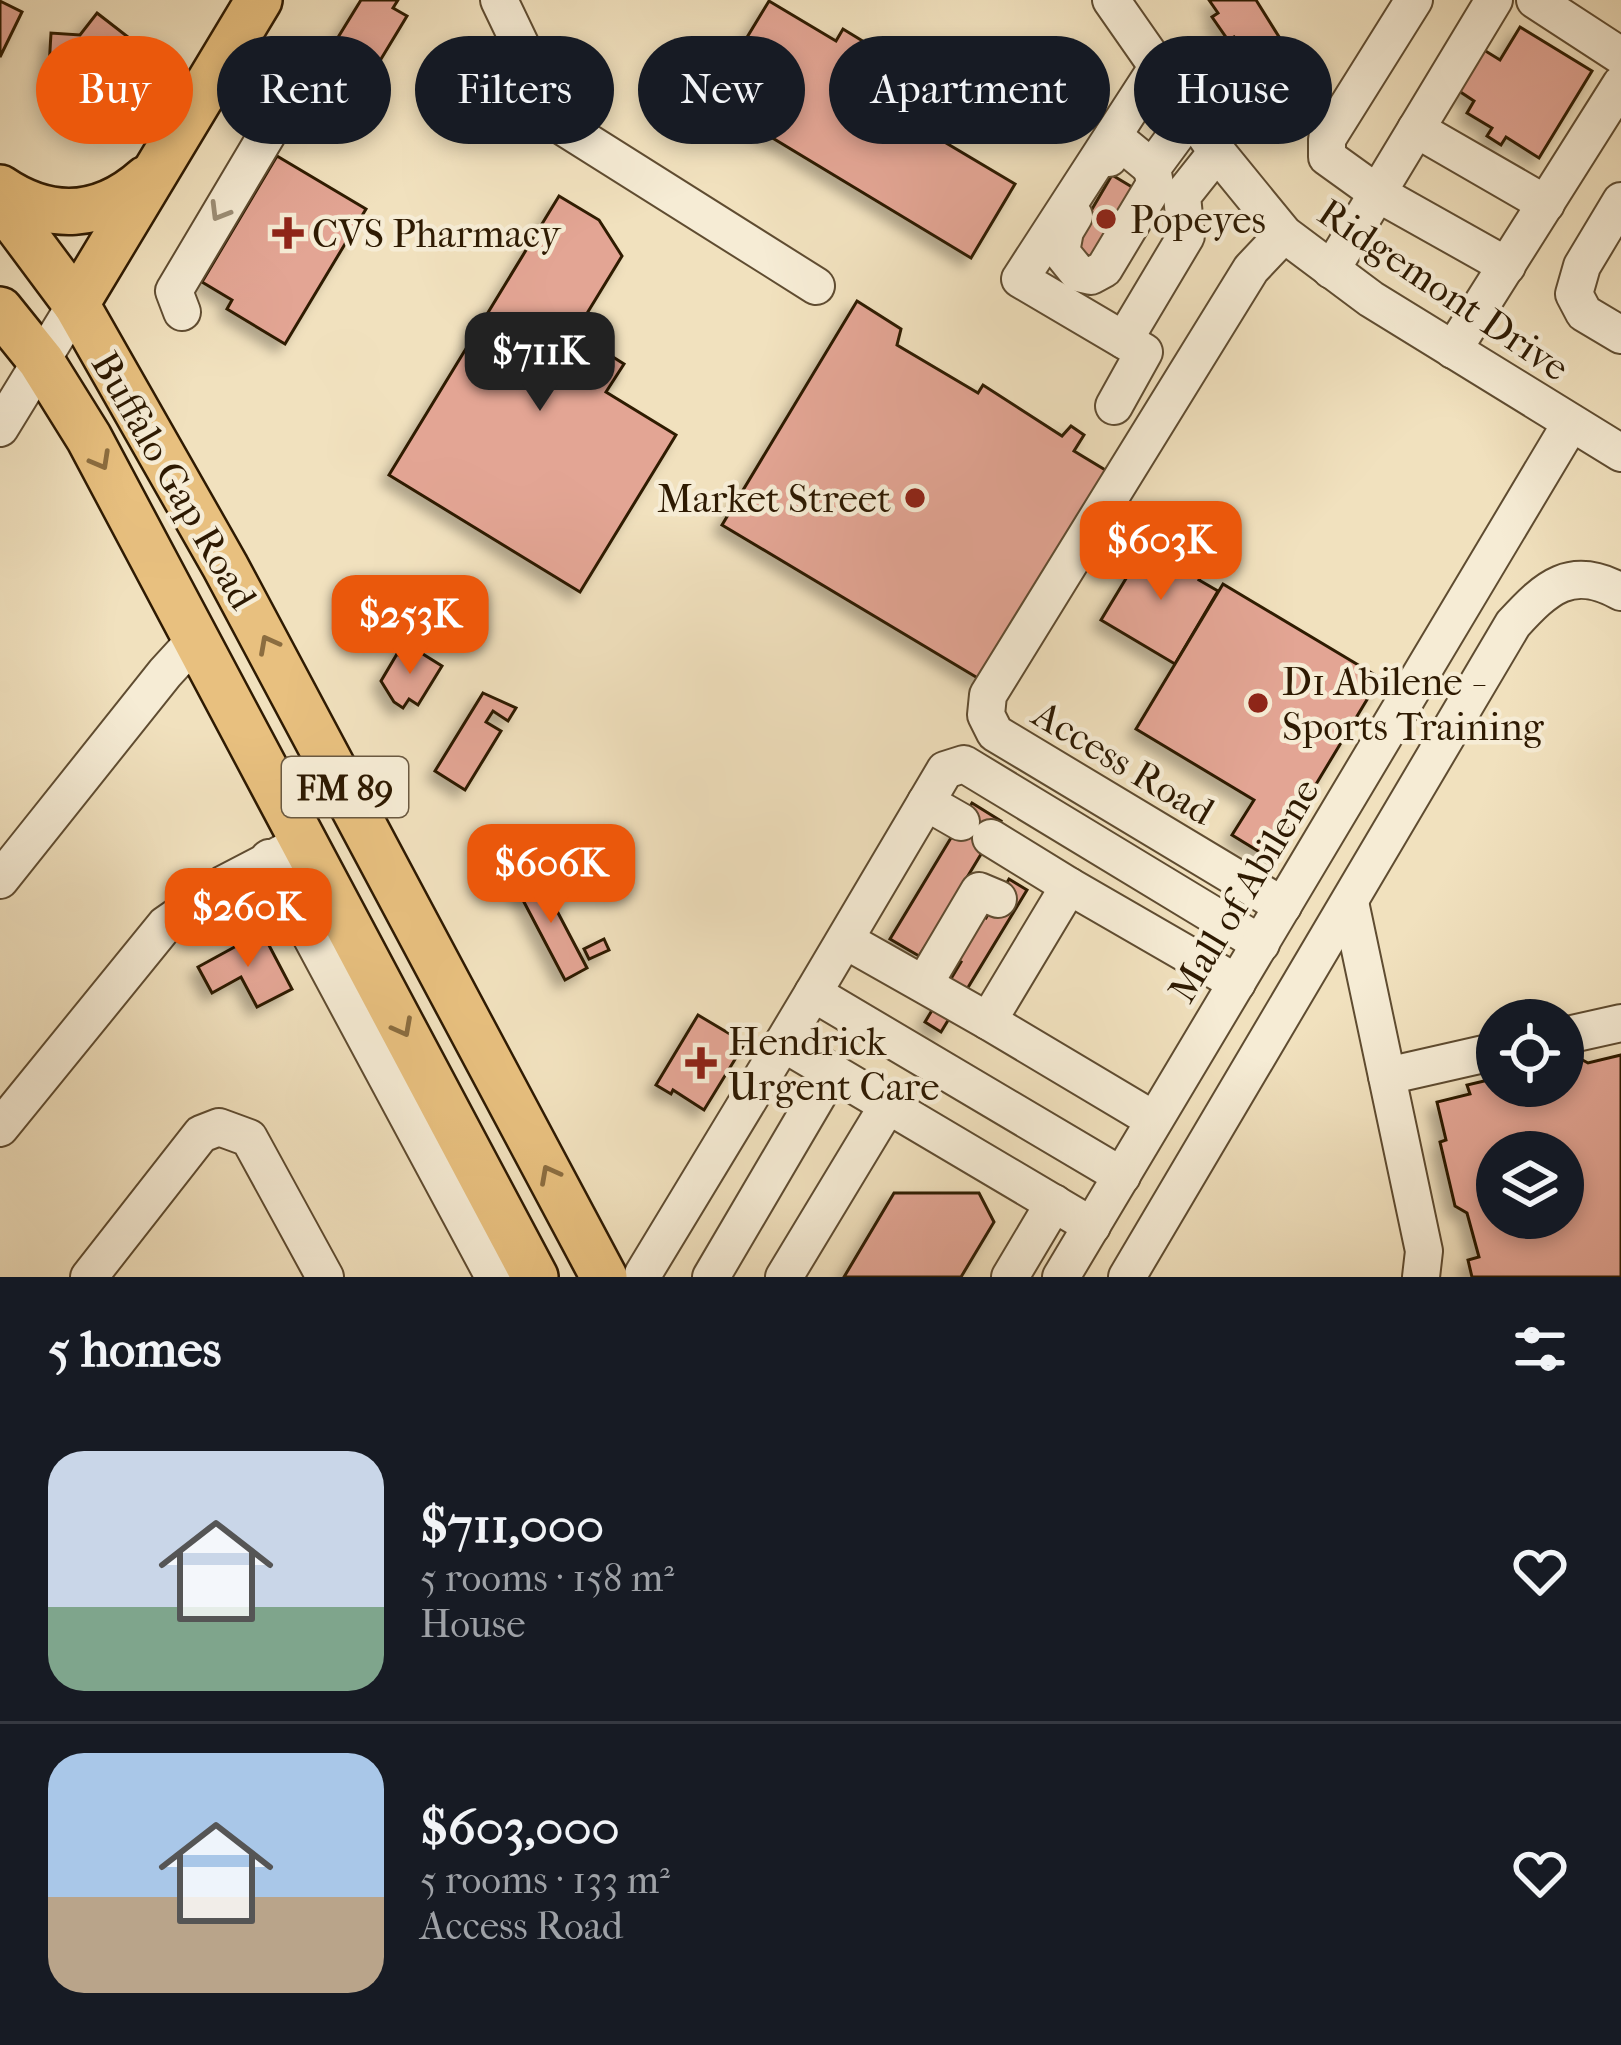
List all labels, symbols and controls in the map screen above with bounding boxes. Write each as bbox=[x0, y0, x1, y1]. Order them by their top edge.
chip: Buy bbox=[36, 36, 193, 144]
chip: Rent bbox=[217, 36, 391, 144]
chip: Filters bbox=[415, 36, 614, 144]
chip: New bbox=[638, 36, 805, 144]
chip: Apartment bbox=[829, 36, 1110, 144]
chip: House bbox=[1134, 36, 1332, 144]
street label: Ridgemont Drive bbox=[1309, 189, 1578, 391]
place label: Popeyes bbox=[1130, 197, 1266, 243]
one-way arrow bbox=[211, 199, 233, 221]
marker: Popeyes bbox=[1093, 206, 1119, 232]
place label: CVS Pharmacy bbox=[312, 211, 562, 257]
marker: CVS Pharmacy bbox=[275, 220, 301, 246]
pin: $711K bbox=[456, 312, 624, 414]
text: $711K bbox=[492, 328, 588, 374]
street label: Buffalo Gap Road bbox=[82, 344, 267, 618]
one-way arrow bbox=[87, 448, 110, 469]
place label: Market Street bbox=[657, 476, 891, 522]
marker: Market Street bbox=[902, 485, 928, 511]
pin: $603K bbox=[1077, 501, 1245, 603]
text: $603K bbox=[1107, 517, 1215, 563]
pin: $253K bbox=[326, 575, 494, 677]
text: $253K bbox=[359, 591, 461, 637]
one-way arrow bbox=[259, 635, 282, 657]
place label: D1 Abilene - Sports Training bbox=[1282, 659, 1545, 750]
street label: Access Road bbox=[1023, 690, 1223, 835]
marker: D1 Abilene - Sports Training bbox=[1245, 690, 1271, 716]
road number: FM 89 bbox=[282, 757, 408, 817]
street label: Mall of Abilene bbox=[1159, 770, 1329, 1011]
pin: $606K bbox=[467, 824, 635, 926]
text: $606K bbox=[494, 840, 608, 886]
pin: $260K bbox=[164, 868, 332, 970]
text: $260K bbox=[192, 884, 304, 930]
map controls bbox=[1476, 999, 1584, 1239]
button: locate bbox=[1476, 999, 1584, 1107]
one-way arrow bbox=[388, 1015, 411, 1037]
place label: Hendrick Urgent Care bbox=[728, 1019, 939, 1110]
marker: Hendrick Urgent Care bbox=[685, 1047, 717, 1079]
button: layers bbox=[1476, 1131, 1584, 1239]
one-way arrow bbox=[539, 1165, 563, 1186]
icon: filters bbox=[1507, 1316, 1573, 1382]
text: 5 homes bbox=[48, 1319, 221, 1379]
text: $711,000 bbox=[420, 1495, 604, 1555]
icon: home bbox=[144, 1499, 288, 1643]
icon: heart bbox=[1507, 1538, 1573, 1604]
text: 5 rooms · 158 m² bbox=[420, 1555, 674, 1601]
text: House bbox=[420, 1601, 526, 1647]
text: $603,000 bbox=[420, 1797, 620, 1857]
icon: home bbox=[144, 1801, 288, 1945]
icon: heart bbox=[1507, 1840, 1573, 1906]
text: 5 rooms · 133 m² bbox=[420, 1857, 670, 1903]
text: Access Road bbox=[420, 1903, 623, 1949]

